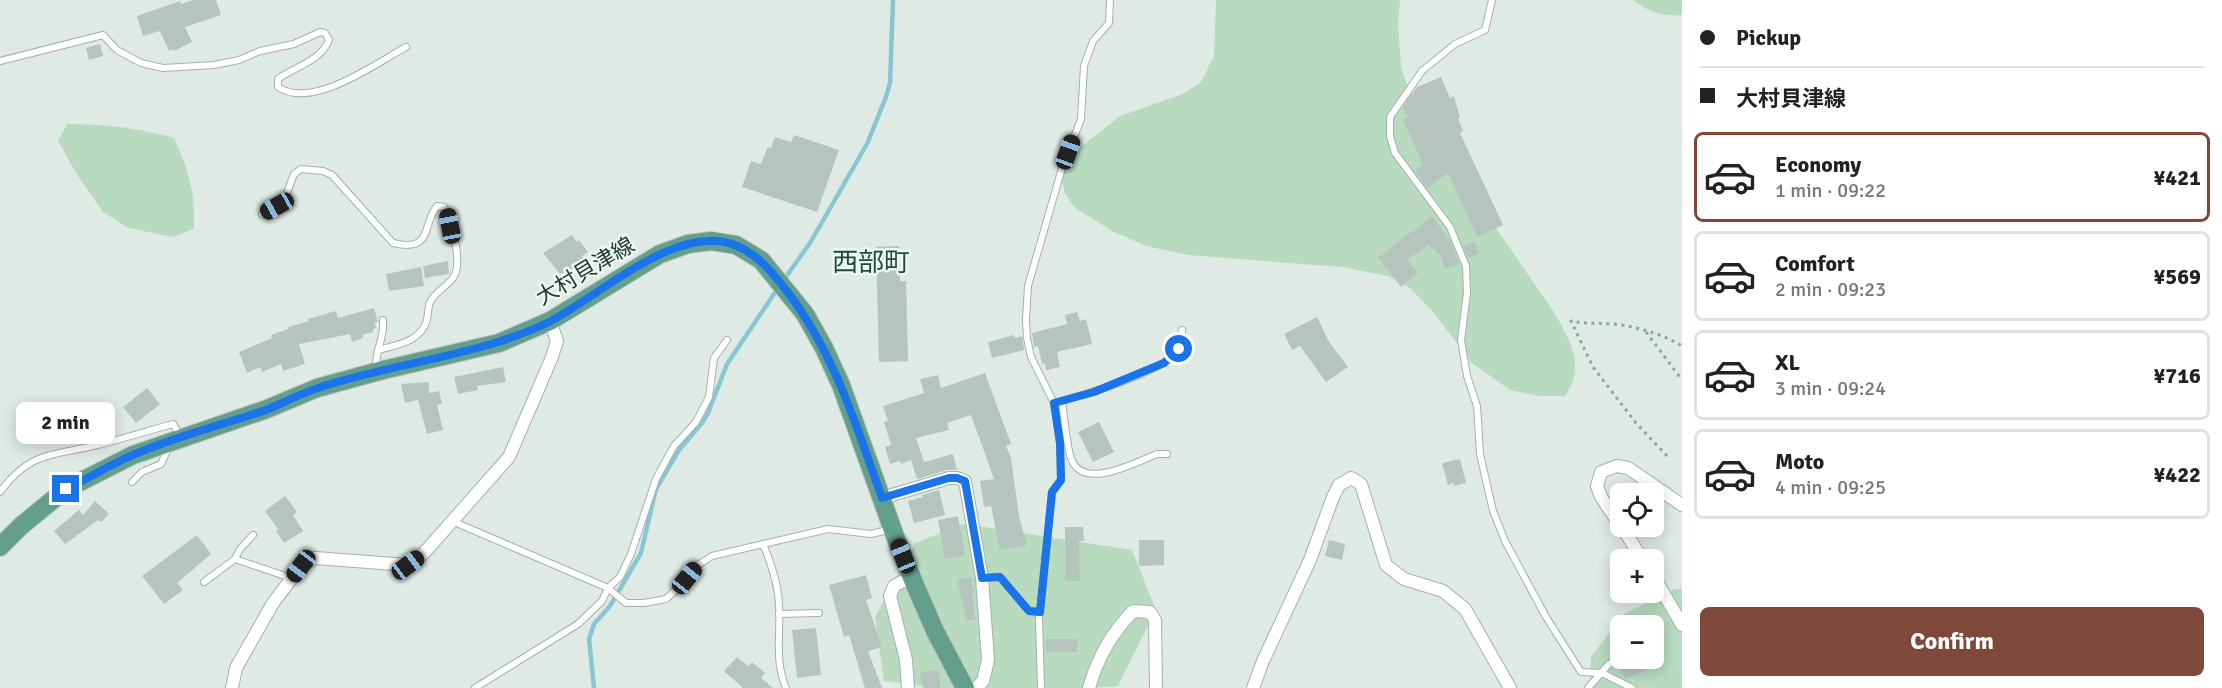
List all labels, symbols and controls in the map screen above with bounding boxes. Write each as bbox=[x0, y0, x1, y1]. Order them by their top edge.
text: Pickup bbox=[1736, 24, 1801, 51]
text: 大村貝津線 bbox=[1736, 85, 1846, 112]
car bbox=[1053, 132, 1083, 172]
icon: car bbox=[1703, 150, 1757, 204]
text: Economy bbox=[1775, 151, 1861, 178]
text: ¥421 bbox=[2153, 164, 2201, 191]
text: 1 min · 09:22 bbox=[1775, 178, 1886, 203]
car bbox=[257, 189, 297, 223]
car bbox=[438, 207, 462, 245]
street label: 大村貝津線 bbox=[531, 231, 639, 311]
district label: 西部町 bbox=[832, 247, 910, 279]
icon: car bbox=[1703, 249, 1757, 303]
text: Comfort bbox=[1775, 250, 1855, 277]
text: ¥569 bbox=[2153, 263, 2201, 290]
text: 2 min · 09:23 bbox=[1775, 277, 1886, 302]
route start bbox=[1165, 335, 1192, 362]
icon: car bbox=[1703, 348, 1757, 402]
text: XL bbox=[1775, 349, 1800, 376]
text: ¥716 bbox=[2153, 362, 2201, 389]
text: 3 min · 09:24 bbox=[1775, 376, 1886, 401]
callout: 2 min bbox=[16, 402, 116, 444]
text: 2 min bbox=[41, 410, 90, 435]
icon: car bbox=[1703, 447, 1757, 501]
text: Moto bbox=[1775, 448, 1824, 475]
text: ¥422 bbox=[2153, 461, 2201, 488]
route end bbox=[52, 475, 79, 502]
text: 4 min · 09:25 bbox=[1775, 475, 1886, 500]
map controls bbox=[1610, 483, 1664, 669]
button: locate bbox=[1610, 483, 1664, 537]
car bbox=[888, 536, 918, 576]
car bbox=[283, 546, 319, 586]
car bbox=[388, 547, 428, 583]
button: + bbox=[1610, 549, 1664, 603]
car bbox=[669, 558, 705, 598]
button: Confirm bbox=[1700, 607, 2204, 676]
button: − bbox=[1610, 615, 1664, 669]

